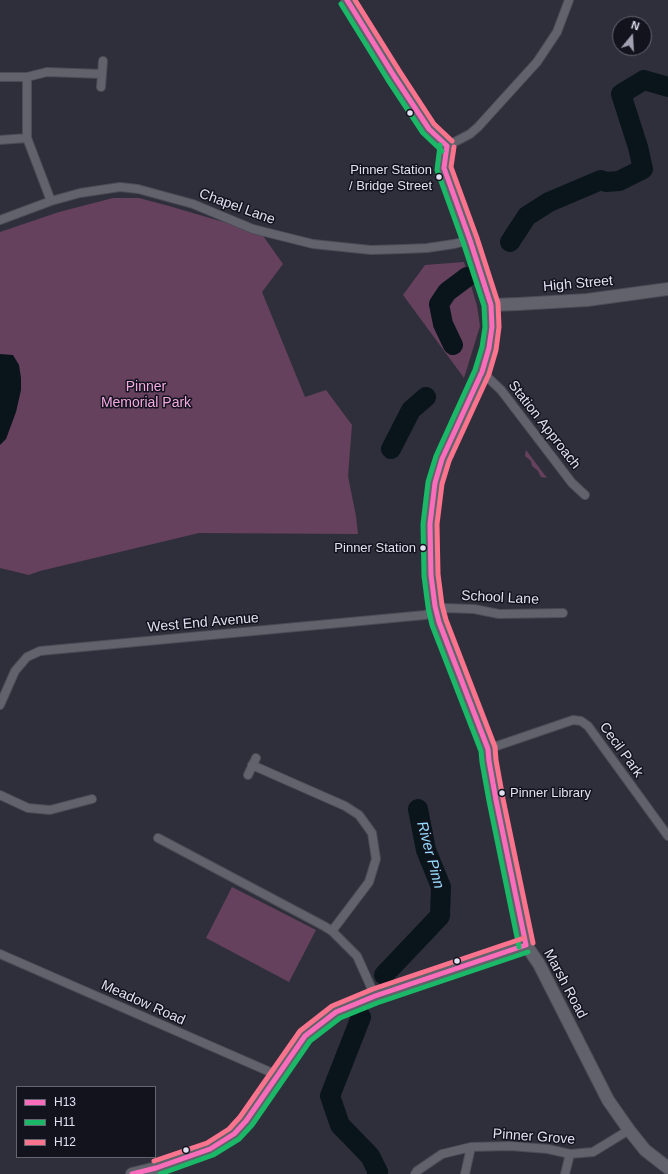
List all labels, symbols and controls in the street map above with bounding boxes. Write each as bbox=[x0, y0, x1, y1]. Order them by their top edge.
north arrow bbox=[612, 16, 652, 56]
text: N bbox=[630, 19, 641, 32]
unlabelled marker bbox=[405, 108, 415, 118]
place label: Pinner Station / Bridge Street bbox=[349, 162, 432, 193]
marker: Pinner Station / Bridge Street bbox=[434, 172, 444, 182]
street label: Chapel Lane bbox=[197, 186, 277, 228]
street label: High Street bbox=[542, 273, 614, 295]
street label: Station Approach bbox=[504, 378, 584, 472]
park label: Pinner Memorial Park bbox=[101, 379, 191, 412]
place label: Pinner Station bbox=[334, 540, 416, 556]
marker: Pinner Station bbox=[418, 543, 428, 553]
street label: School Lane bbox=[461, 588, 539, 608]
street label: West End Avenue bbox=[147, 610, 259, 636]
street label: Cecil Park bbox=[595, 719, 647, 781]
place label: Pinner Library bbox=[510, 785, 591, 801]
marker: Pinner Library bbox=[497, 788, 507, 798]
water label: River Pinn bbox=[412, 819, 448, 891]
street label: Marsh Road bbox=[540, 946, 590, 1022]
unlabelled marker bbox=[452, 956, 462, 966]
street label: Meadow Road bbox=[98, 977, 188, 1029]
legend bbox=[16, 1086, 156, 1158]
text: H13 bbox=[54, 1095, 76, 1109]
text: H11 bbox=[54, 1115, 75, 1129]
street label: Pinner Grove bbox=[492, 1126, 576, 1148]
text: H12 bbox=[54, 1135, 76, 1149]
unlabelled marker bbox=[181, 1145, 191, 1155]

